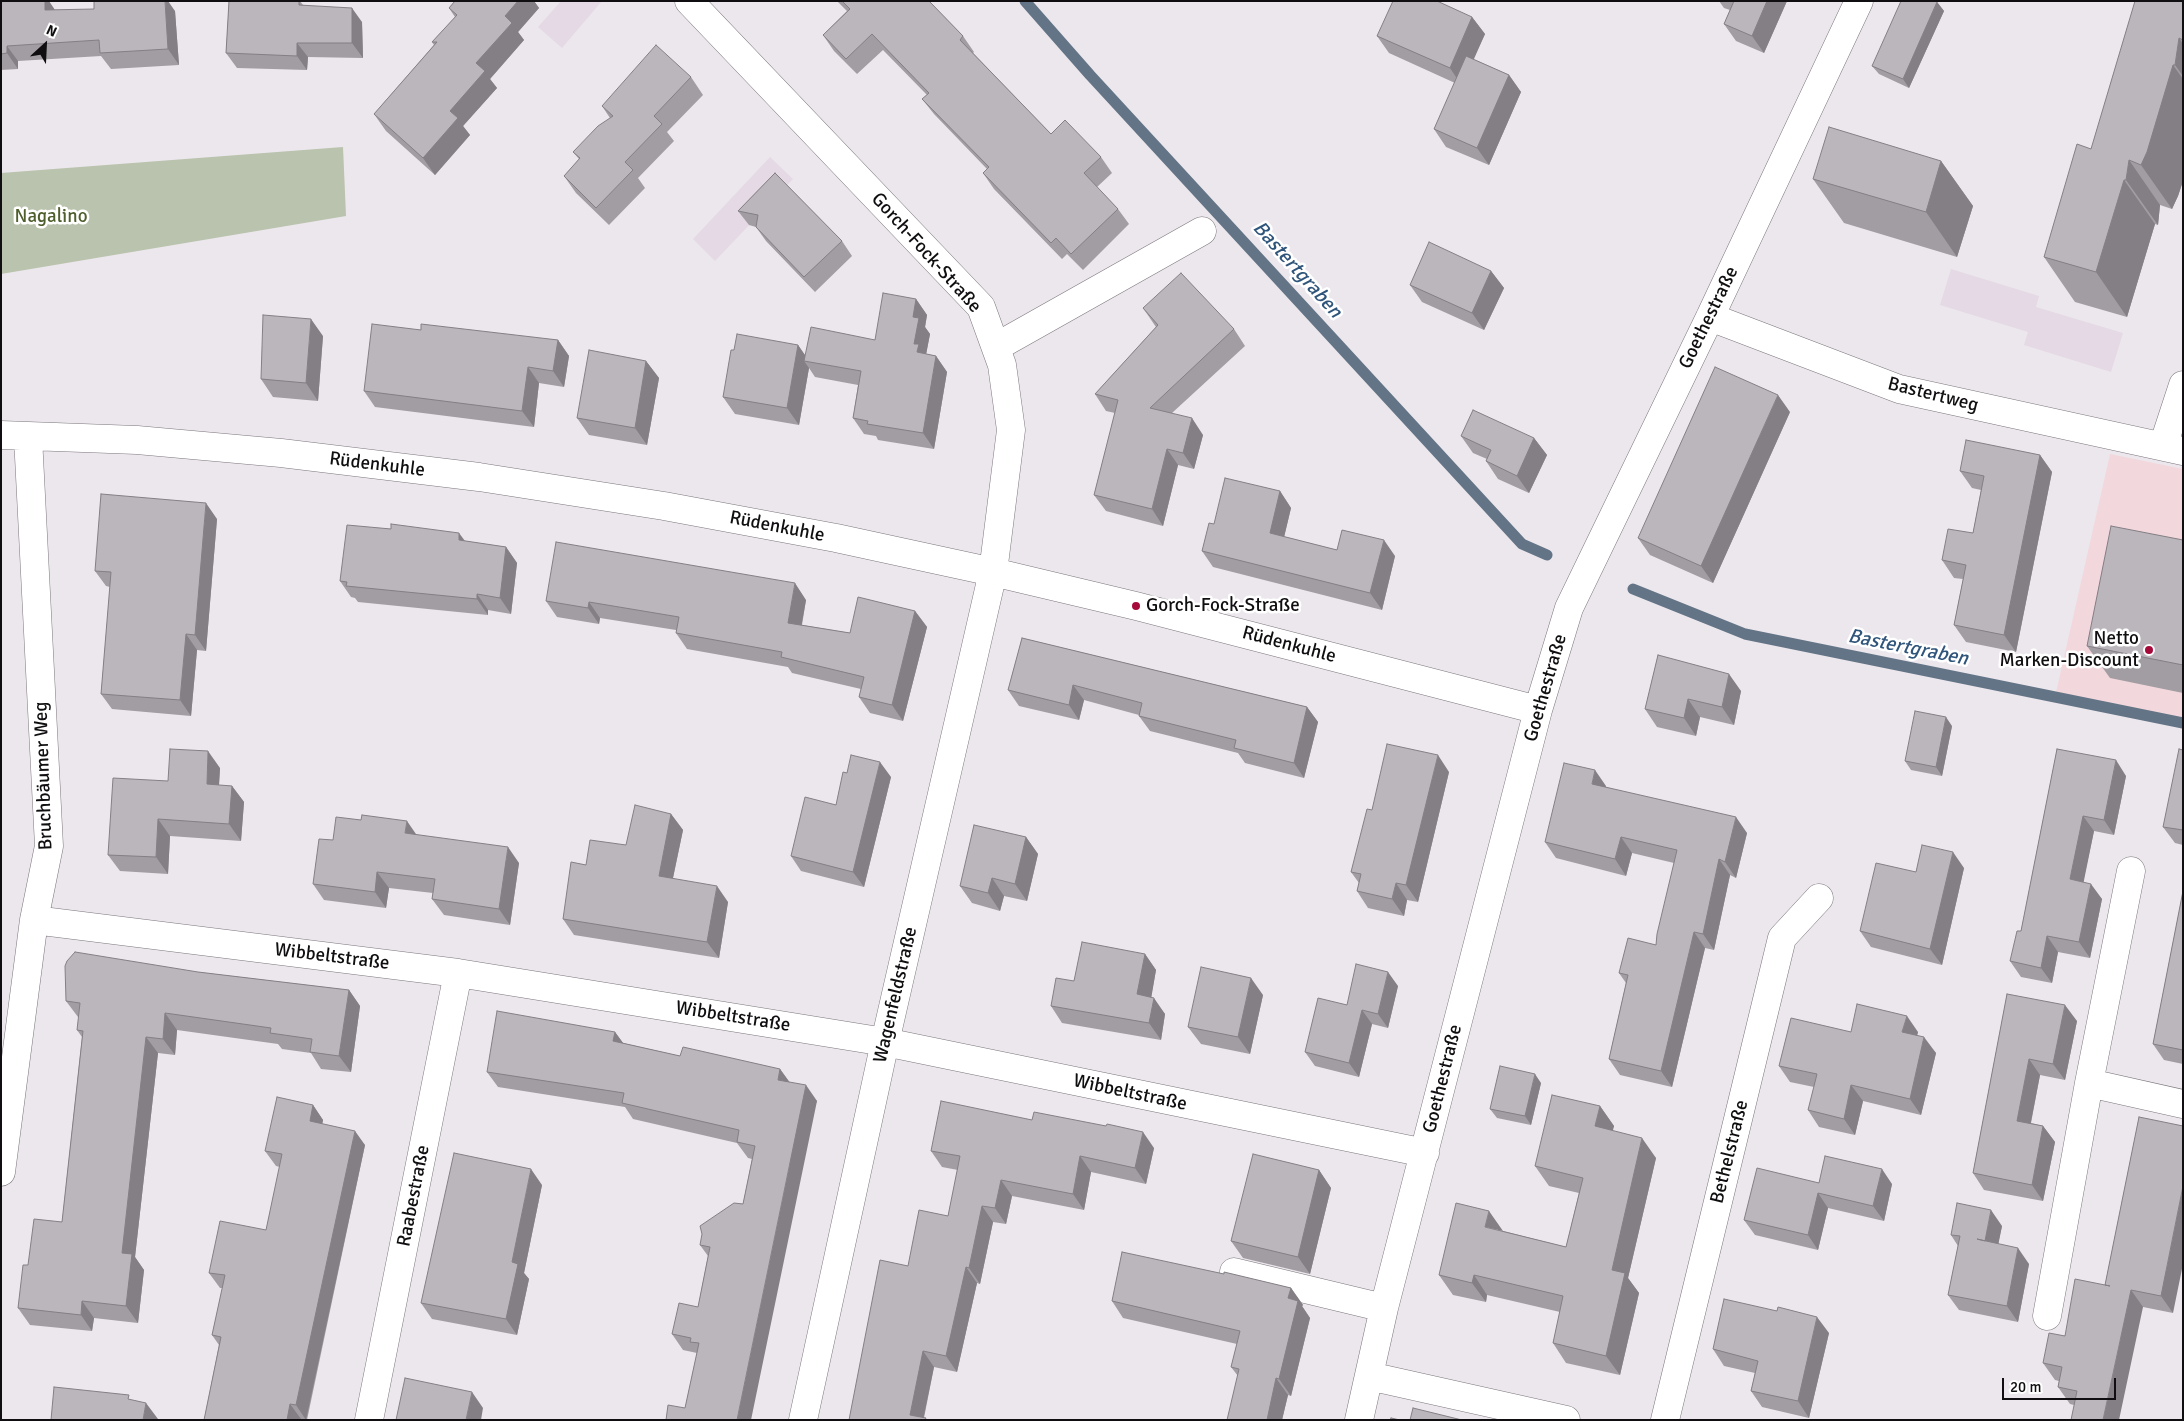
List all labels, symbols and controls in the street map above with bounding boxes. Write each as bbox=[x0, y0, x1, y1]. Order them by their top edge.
north arrow bbox=[20, 20, 70, 70]
text: N bbox=[44, 21, 60, 41]
street label: Gorch-Fock-Straße bbox=[866, 188, 986, 318]
park label: Nagalino bbox=[14, 206, 88, 228]
water label: Bastertgraben bbox=[1247, 217, 1347, 323]
street label: Goethestraße bbox=[1674, 263, 1744, 373]
street label: Bastertweg bbox=[1885, 373, 1981, 417]
street label: Rüdenkuhle bbox=[328, 448, 426, 482]
street label: Rüdenkuhle bbox=[728, 507, 826, 547]
place label: Gorch-Fock-Straße bbox=[1146, 595, 1300, 617]
marker: Gorch-Fock-Straße bbox=[1130, 600, 1142, 612]
street label: Rüdenkuhle bbox=[1240, 622, 1338, 668]
water label: Bastertgraben bbox=[1846, 625, 1970, 671]
place label: Netto Marken-Discount bbox=[1999, 628, 2139, 672]
street label: Goethestraße bbox=[1520, 632, 1572, 744]
marker: Netto Marken-Discount bbox=[2143, 644, 2155, 656]
street label: Bruchbäumer Weg bbox=[30, 701, 58, 851]
street label: Wagenfeldstraße bbox=[869, 925, 923, 1065]
street label: Wibbeltstraße bbox=[273, 939, 391, 975]
street label: Wibbeltstraße bbox=[674, 997, 792, 1037]
street label: Goethestraße bbox=[1419, 1022, 1467, 1136]
street label: Wibbeltstraße bbox=[1071, 1070, 1189, 1116]
street label: Bethelstraße bbox=[1706, 1098, 1754, 1206]
street label: Raabestraße bbox=[393, 1143, 435, 1249]
scale bar bbox=[2004, 1368, 2118, 1400]
text: 20 m bbox=[2010, 1378, 2041, 1396]

